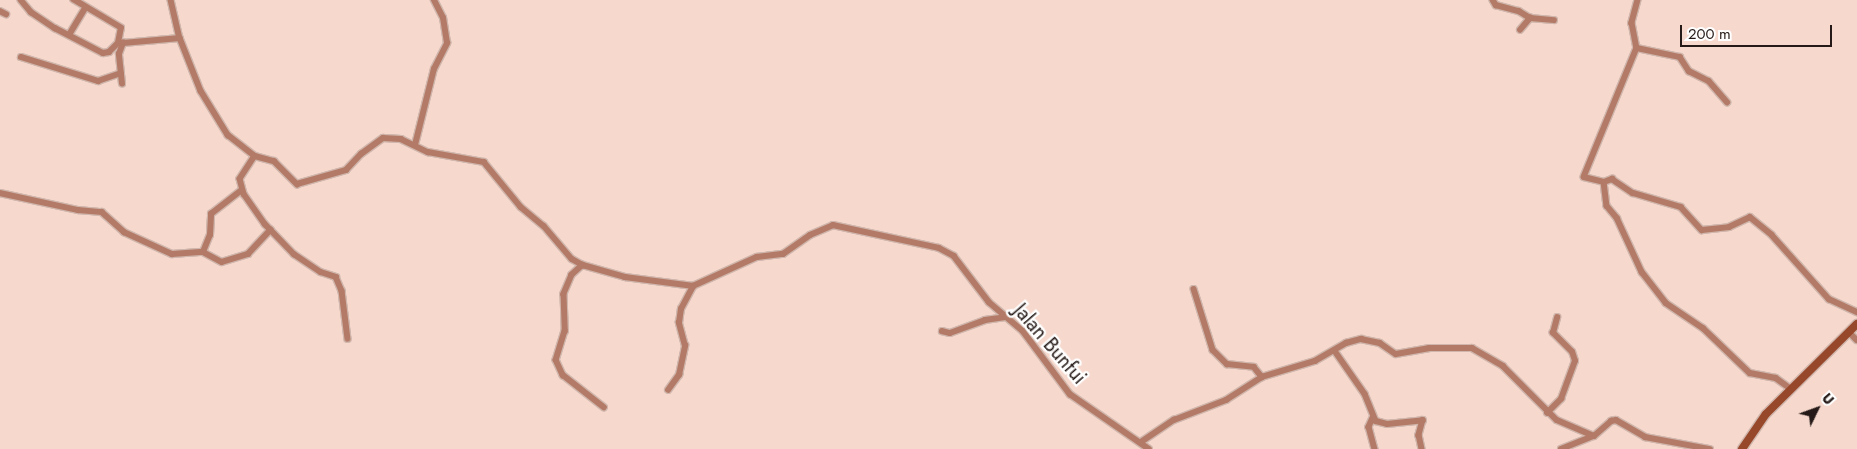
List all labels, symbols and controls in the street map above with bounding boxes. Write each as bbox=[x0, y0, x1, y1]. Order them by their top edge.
scale bar bbox=[1682, 15, 1834, 47]
text: 200 m bbox=[1688, 23, 1731, 45]
street label: Jalan Bunfui bbox=[1009, 299, 1091, 389]
north arrow bbox=[1792, 384, 1842, 434]
text: U bbox=[1817, 389, 1839, 409]

